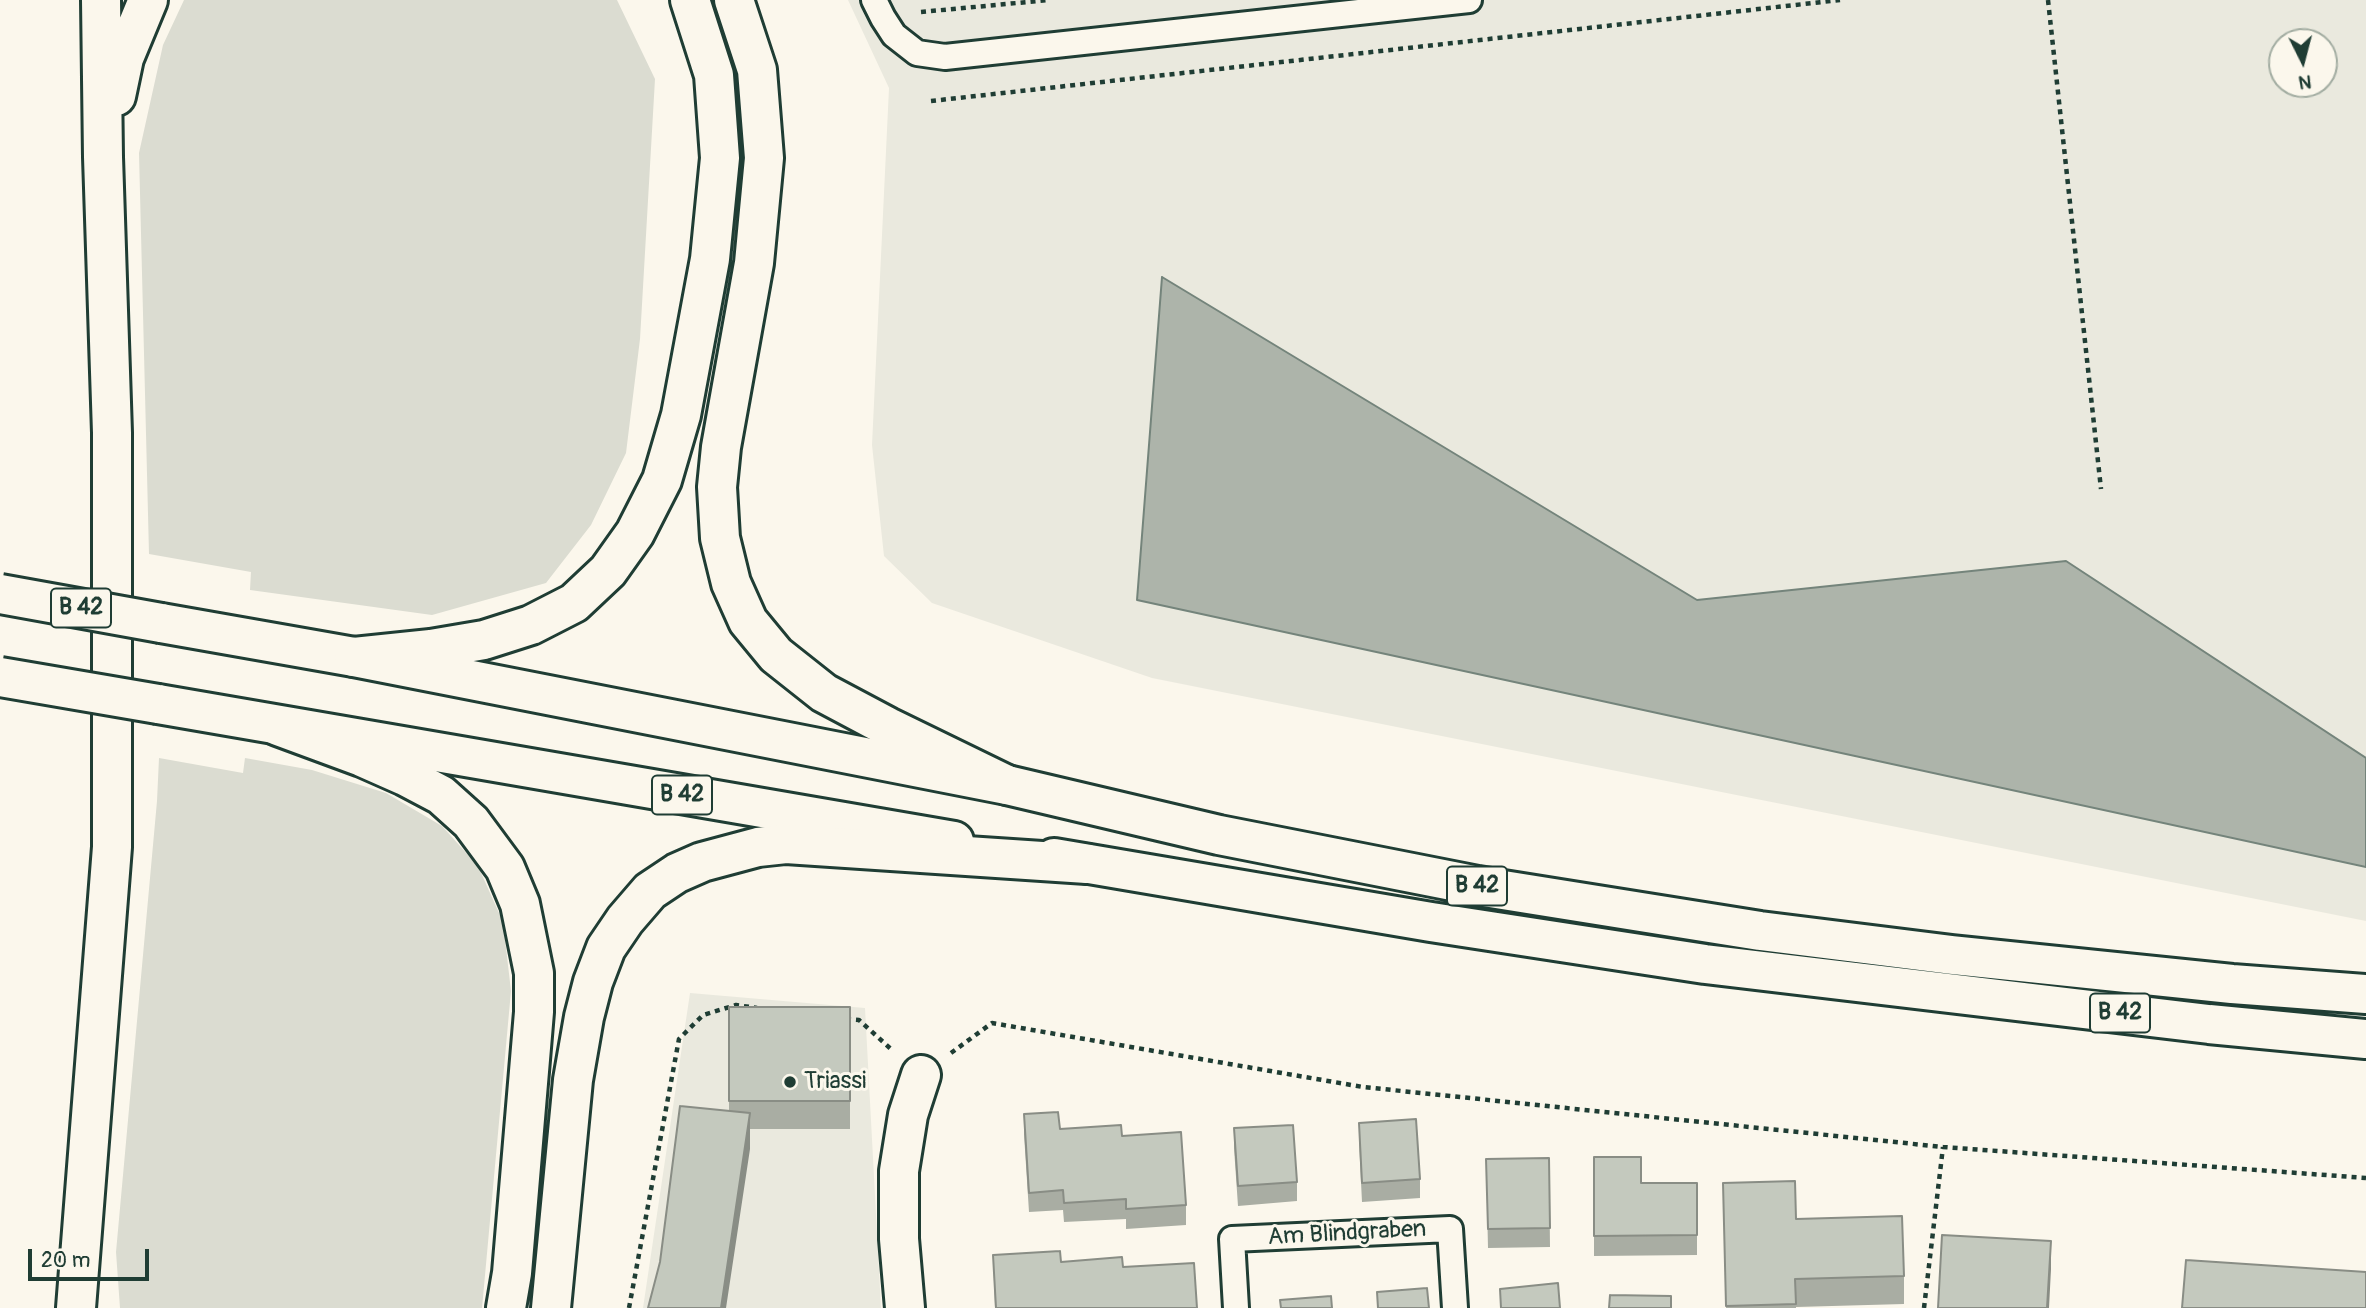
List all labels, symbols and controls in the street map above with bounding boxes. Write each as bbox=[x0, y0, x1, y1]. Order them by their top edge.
north arrow bbox=[2268, 28, 2338, 98]
text: N bbox=[2297, 69, 2313, 95]
road number: B 42 bbox=[51, 588, 111, 628]
road number: B 42 bbox=[652, 776, 712, 814]
road number: B 42 bbox=[1447, 866, 1507, 906]
road number: B 42 bbox=[2090, 994, 2150, 1032]
place label: Triassi bbox=[804, 1068, 866, 1096]
marker: Triassi bbox=[782, 1074, 798, 1090]
street label: Am Blindgraben bbox=[1267, 1215, 1427, 1253]
scale bar bbox=[32, 1234, 152, 1278]
text: 20 m bbox=[41, 1247, 90, 1274]

